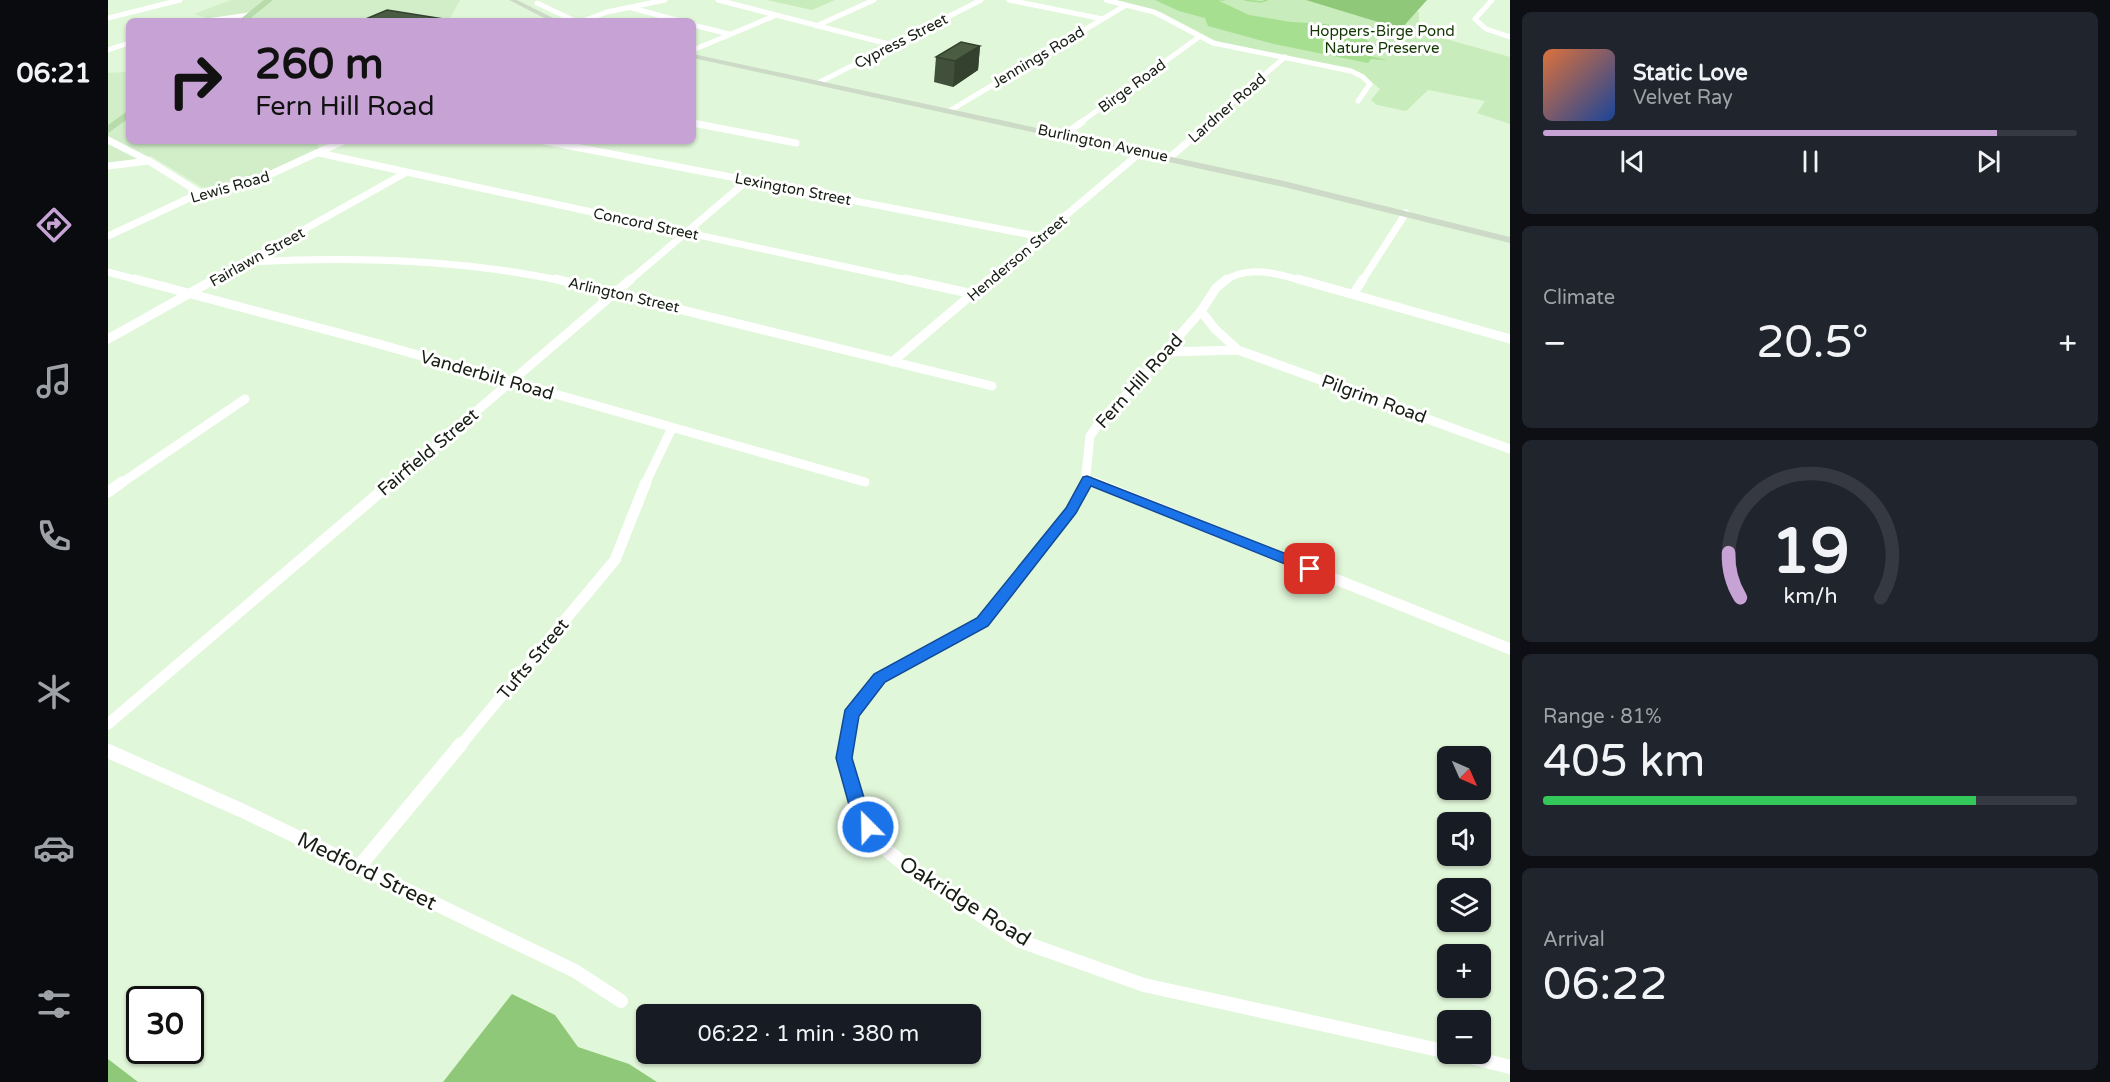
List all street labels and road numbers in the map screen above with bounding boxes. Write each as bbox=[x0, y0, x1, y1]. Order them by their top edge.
street label: Cypress Street bbox=[851, 10, 951, 72]
street label: Jennings Road bbox=[988, 22, 1088, 92]
street label: Birge Road bbox=[1095, 55, 1169, 117]
street label: Lardner Road bbox=[1184, 69, 1270, 147]
street label: Burlington Avenue bbox=[1036, 120, 1170, 166]
street label: Lewis Road bbox=[188, 167, 272, 207]
street label: Lexington Street bbox=[733, 169, 853, 209]
street label: Concord Street bbox=[592, 204, 701, 244]
street label: Henderson Street bbox=[963, 211, 1071, 305]
street label: Fairlawn Street bbox=[206, 223, 308, 290]
street label: Arlington Street bbox=[567, 273, 682, 317]
street label: Fern Hill Road bbox=[1091, 329, 1187, 433]
street label: Vanderbilt Road bbox=[418, 345, 556, 405]
street label: Pilgrim Road bbox=[1319, 370, 1429, 428]
street label: Fairfield Street bbox=[373, 403, 483, 501]
street label: Tufts Street bbox=[493, 614, 573, 704]
street label: Medford Street bbox=[293, 827, 440, 916]
street label: Oakridge Road bbox=[895, 851, 1035, 952]

